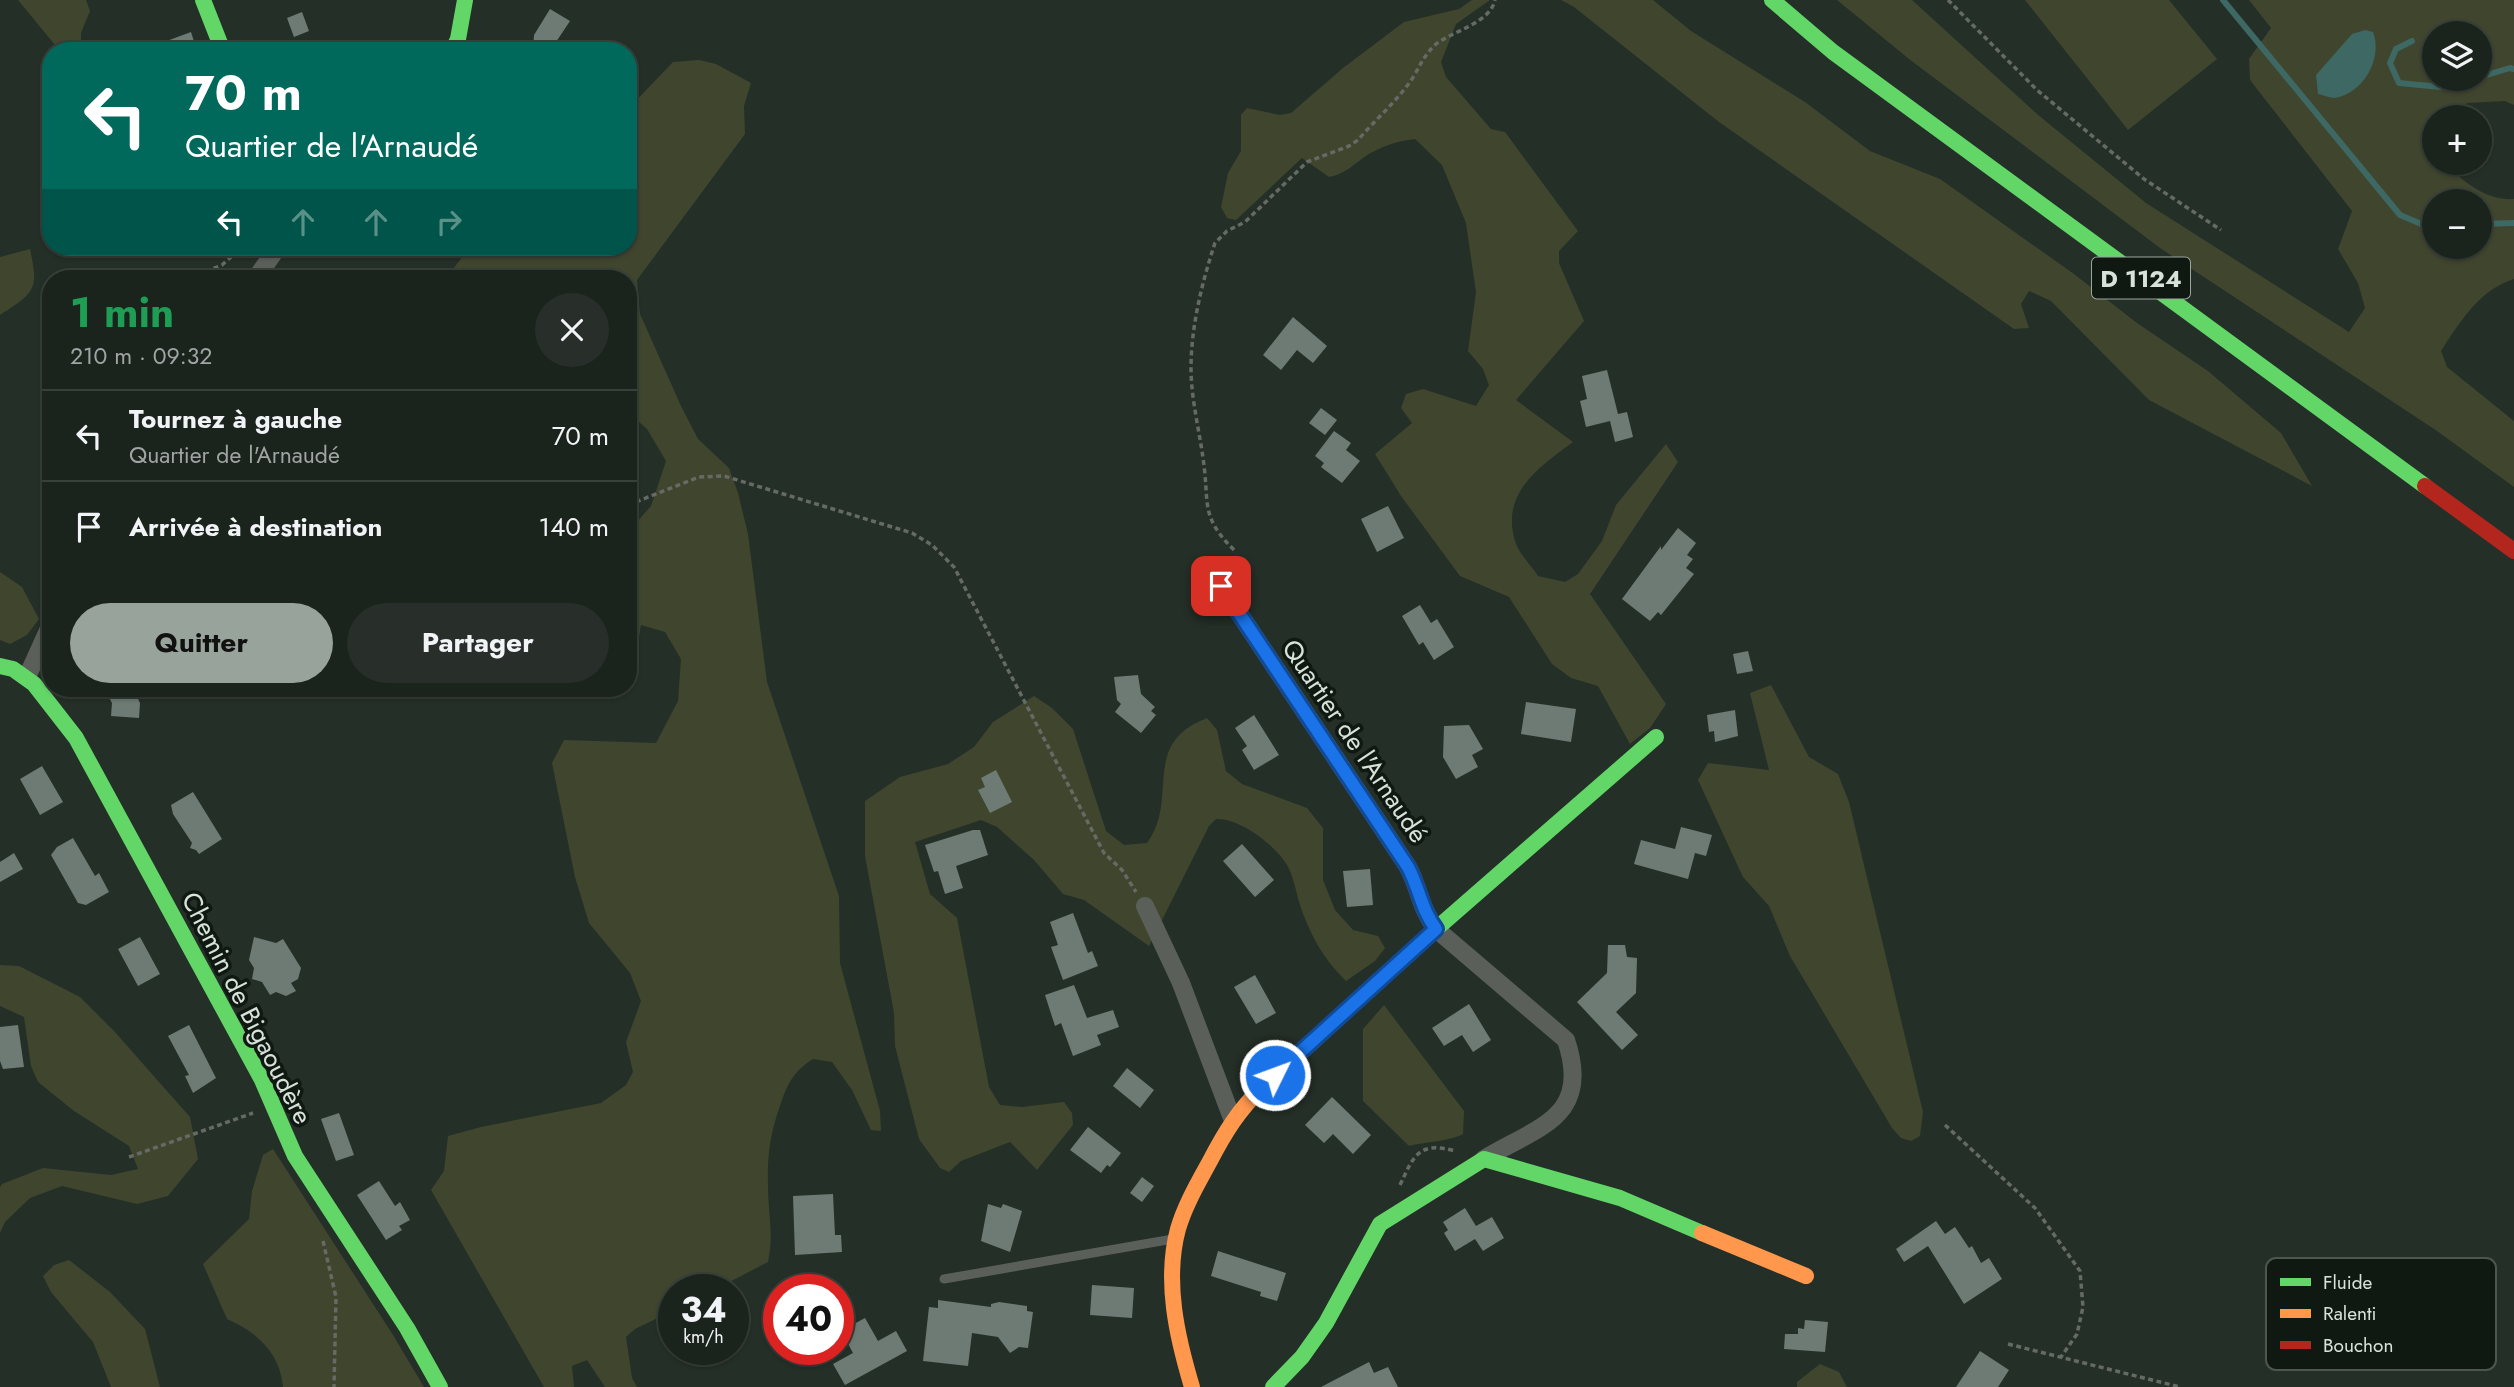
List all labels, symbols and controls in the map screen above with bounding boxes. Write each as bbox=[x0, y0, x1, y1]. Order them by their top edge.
map controls bbox=[2422, 21, 2492, 259]
button: layers bbox=[2422, 21, 2492, 91]
text: 70 m bbox=[185, 58, 302, 128]
icon: left bbox=[70, 70, 161, 161]
button: + bbox=[2422, 105, 2492, 175]
text: Quartier de l'Arnaudé bbox=[185, 123, 478, 169]
button: − bbox=[2422, 189, 2492, 259]
icon: left bbox=[211, 203, 249, 241]
icon: ahead bbox=[284, 203, 322, 241]
icon: ahead bbox=[357, 203, 395, 241]
icon: right bbox=[430, 203, 468, 241]
road number: D 1124 bbox=[2092, 258, 2190, 298]
text: 1 min bbox=[70, 282, 174, 343]
button: close bbox=[535, 293, 609, 367]
text: 210 m · 09:32 bbox=[70, 339, 212, 373]
text: Tournez à gauche bbox=[129, 400, 342, 438]
icon: left bbox=[70, 417, 108, 455]
text: 70 m bbox=[552, 417, 609, 455]
text: Quartier de l'Arnaudé bbox=[129, 438, 340, 472]
icon: arrive bbox=[70, 508, 108, 546]
text: Arrivée à destination bbox=[129, 508, 382, 546]
text: 140 m bbox=[538, 508, 609, 546]
pin bbox=[1191, 556, 1251, 616]
icon: arrive bbox=[1202, 567, 1240, 605]
button: Quitter bbox=[70, 603, 333, 683]
button: Partager bbox=[347, 603, 609, 683]
street label: Quartier de l'Arnaudé bbox=[1273, 632, 1437, 850]
street label: Chemin de Bigaoudère bbox=[172, 885, 322, 1131]
position arrow bbox=[1238, 1038, 1312, 1112]
legend bbox=[2266, 1258, 2496, 1370]
text: Fluide bbox=[2323, 1269, 2373, 1296]
speed limit sign: 40 bbox=[763, 1274, 854, 1365]
text: 34 bbox=[680, 1285, 727, 1335]
text: Ralenti bbox=[2323, 1300, 2376, 1327]
text: km/h bbox=[683, 1324, 724, 1350]
text: Bouchon bbox=[2323, 1332, 2393, 1359]

